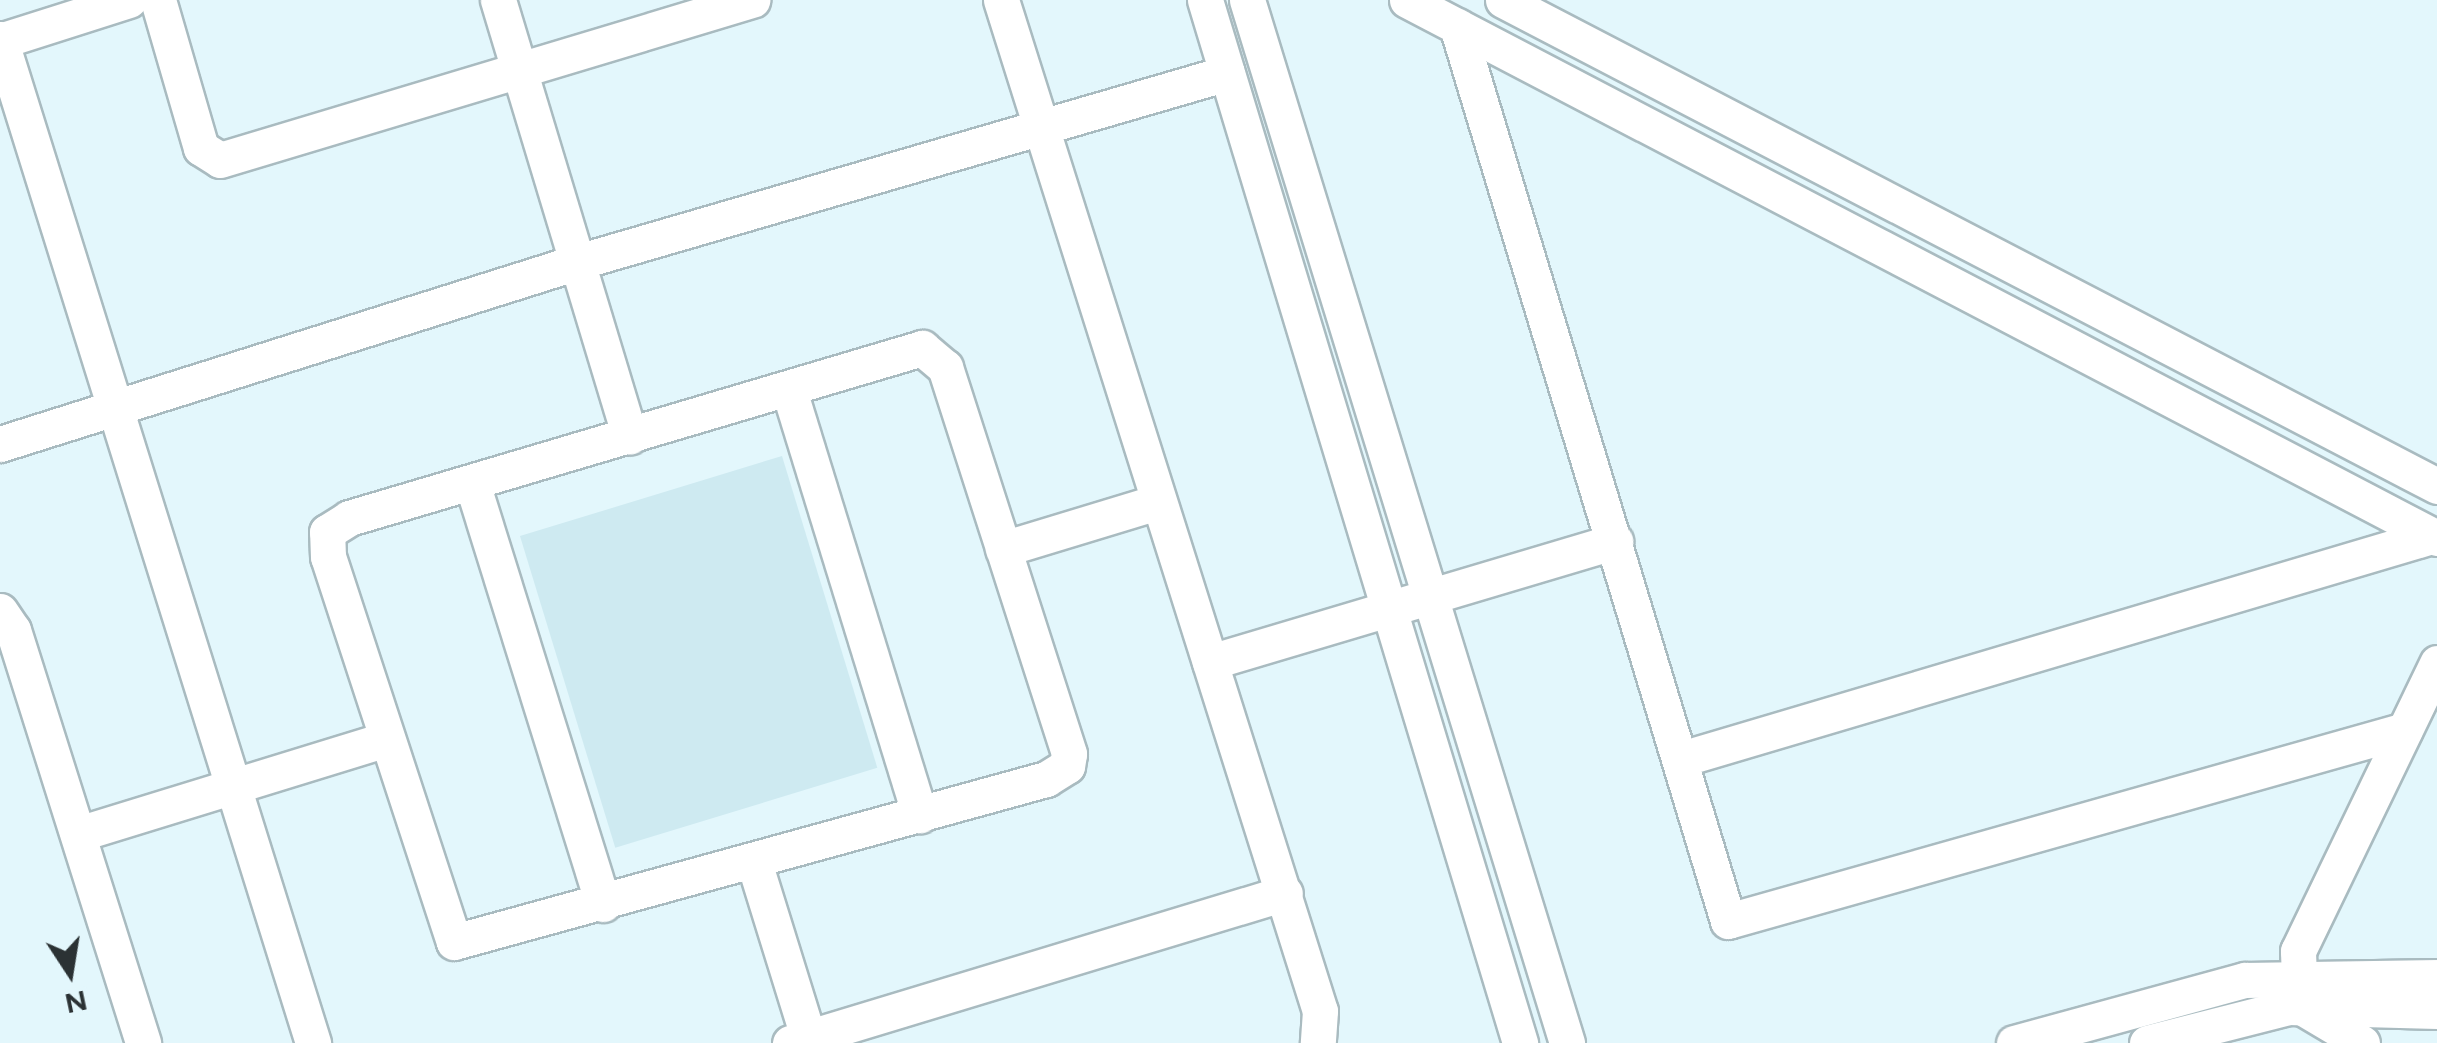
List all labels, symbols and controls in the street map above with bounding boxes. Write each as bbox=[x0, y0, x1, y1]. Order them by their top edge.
north arrow bbox=[20, 923, 120, 1023]
text: N bbox=[62, 983, 90, 1021]

